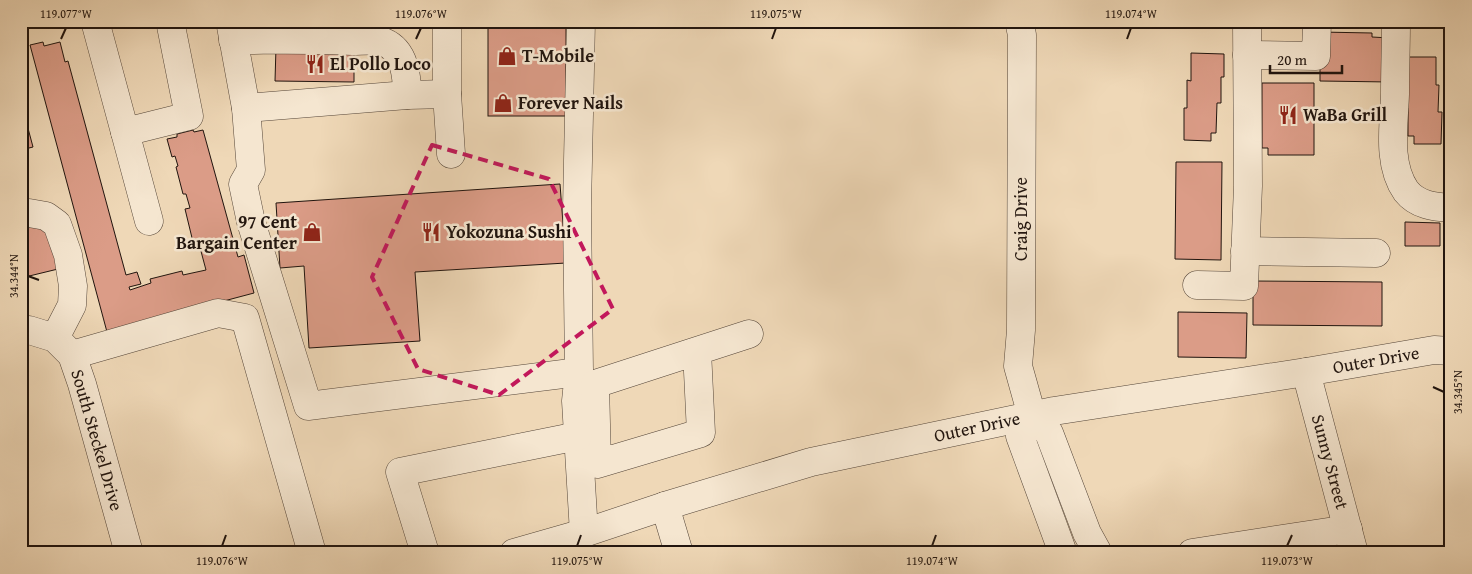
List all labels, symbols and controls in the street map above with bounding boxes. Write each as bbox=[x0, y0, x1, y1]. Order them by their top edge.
text: 119.077°W bbox=[40, 5, 93, 22]
text: 119.076°W bbox=[395, 5, 448, 22]
text: 119.075°W bbox=[750, 5, 803, 22]
text: 119.074°W bbox=[1105, 5, 1158, 22]
place label: T-Mobile bbox=[522, 42, 594, 69]
scale bar bbox=[1270, 42, 1342, 74]
shop icon: T-Mobile bbox=[496, 45, 518, 67]
text: 20 m bbox=[1277, 49, 1308, 70]
place label: El Pollo Loco bbox=[330, 50, 431, 77]
restaurant icon: El Pollo Loco bbox=[304, 53, 326, 75]
place label: Forever Nails bbox=[518, 89, 623, 116]
shop icon: Forever Nails bbox=[492, 92, 514, 114]
place label: WaBa Grill bbox=[1303, 101, 1388, 128]
restaurant icon: WaBa Grill bbox=[1277, 104, 1299, 126]
street label: Craig Drive bbox=[1007, 177, 1034, 261]
place label: 97 Cent Bargain Center bbox=[176, 208, 298, 256]
place label: Yokozuna Sushi bbox=[446, 218, 572, 245]
shop icon: 97 Cent Bargain Center bbox=[301, 221, 323, 243]
restaurant icon: Yokozuna Sushi bbox=[420, 221, 442, 243]
text: 34.344°N bbox=[5, 254, 22, 298]
street label: Outer Drive bbox=[1331, 339, 1421, 380]
street label: South Steckel Drive bbox=[64, 366, 131, 514]
text: 34.345°N bbox=[1449, 370, 1466, 414]
street label: Outer Drive bbox=[931, 404, 1022, 449]
street label: Sunny Street bbox=[1305, 411, 1356, 513]
text: 119.076°W bbox=[196, 552, 249, 569]
text: 119.075°W bbox=[551, 552, 604, 569]
text: 119.074°W bbox=[906, 552, 959, 569]
text: 119.073°W bbox=[1261, 552, 1314, 569]

